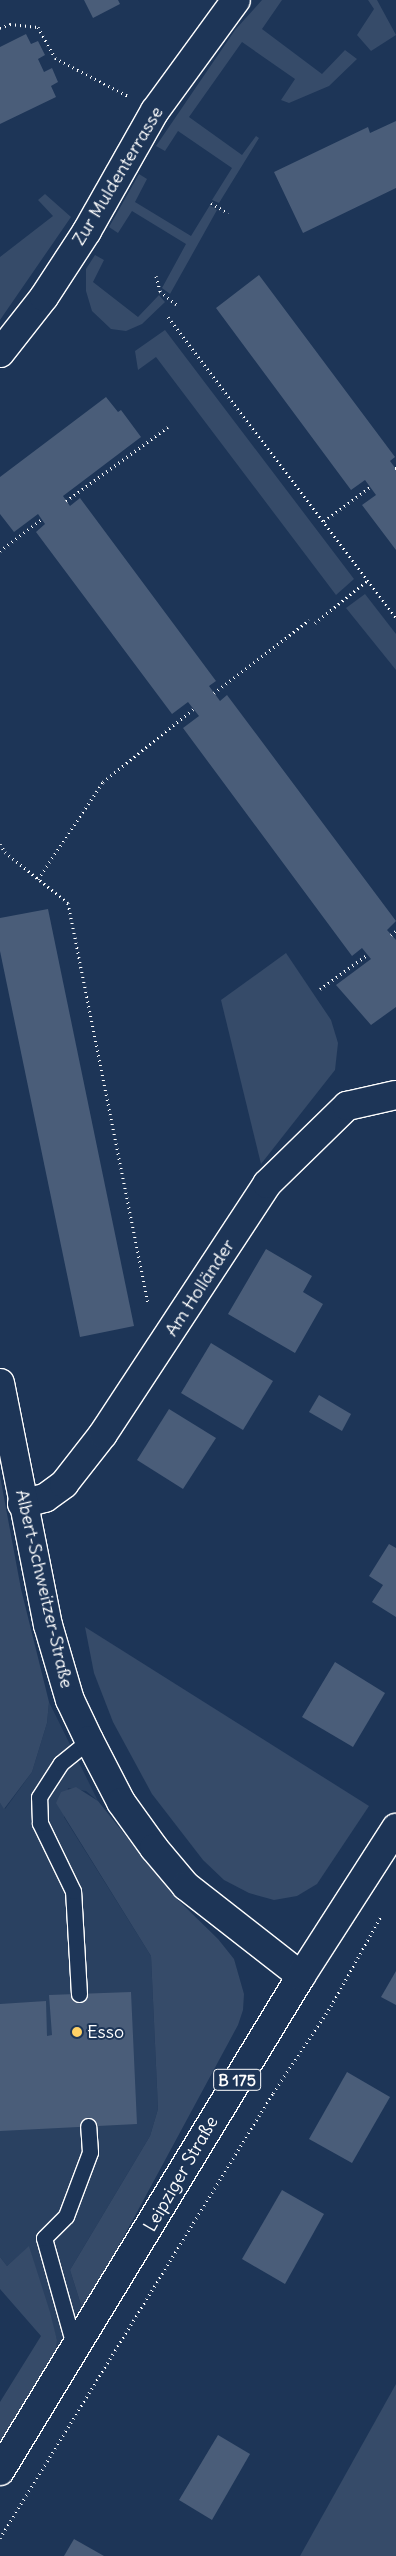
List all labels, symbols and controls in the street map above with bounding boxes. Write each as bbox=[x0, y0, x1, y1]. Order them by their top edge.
street label: Zur Muldenterrasse bbox=[68, 103, 168, 249]
street label: Am Holländer bbox=[161, 1236, 239, 1340]
street label: Albert-Schweitzer-Straße bbox=[11, 1488, 77, 1690]
place label: Esso bbox=[87, 2021, 124, 2043]
marker: Esso bbox=[71, 2026, 83, 2038]
road number: B 175 bbox=[212, 2066, 262, 2094]
street label: Leipziger Straße bbox=[139, 2112, 223, 2236]

